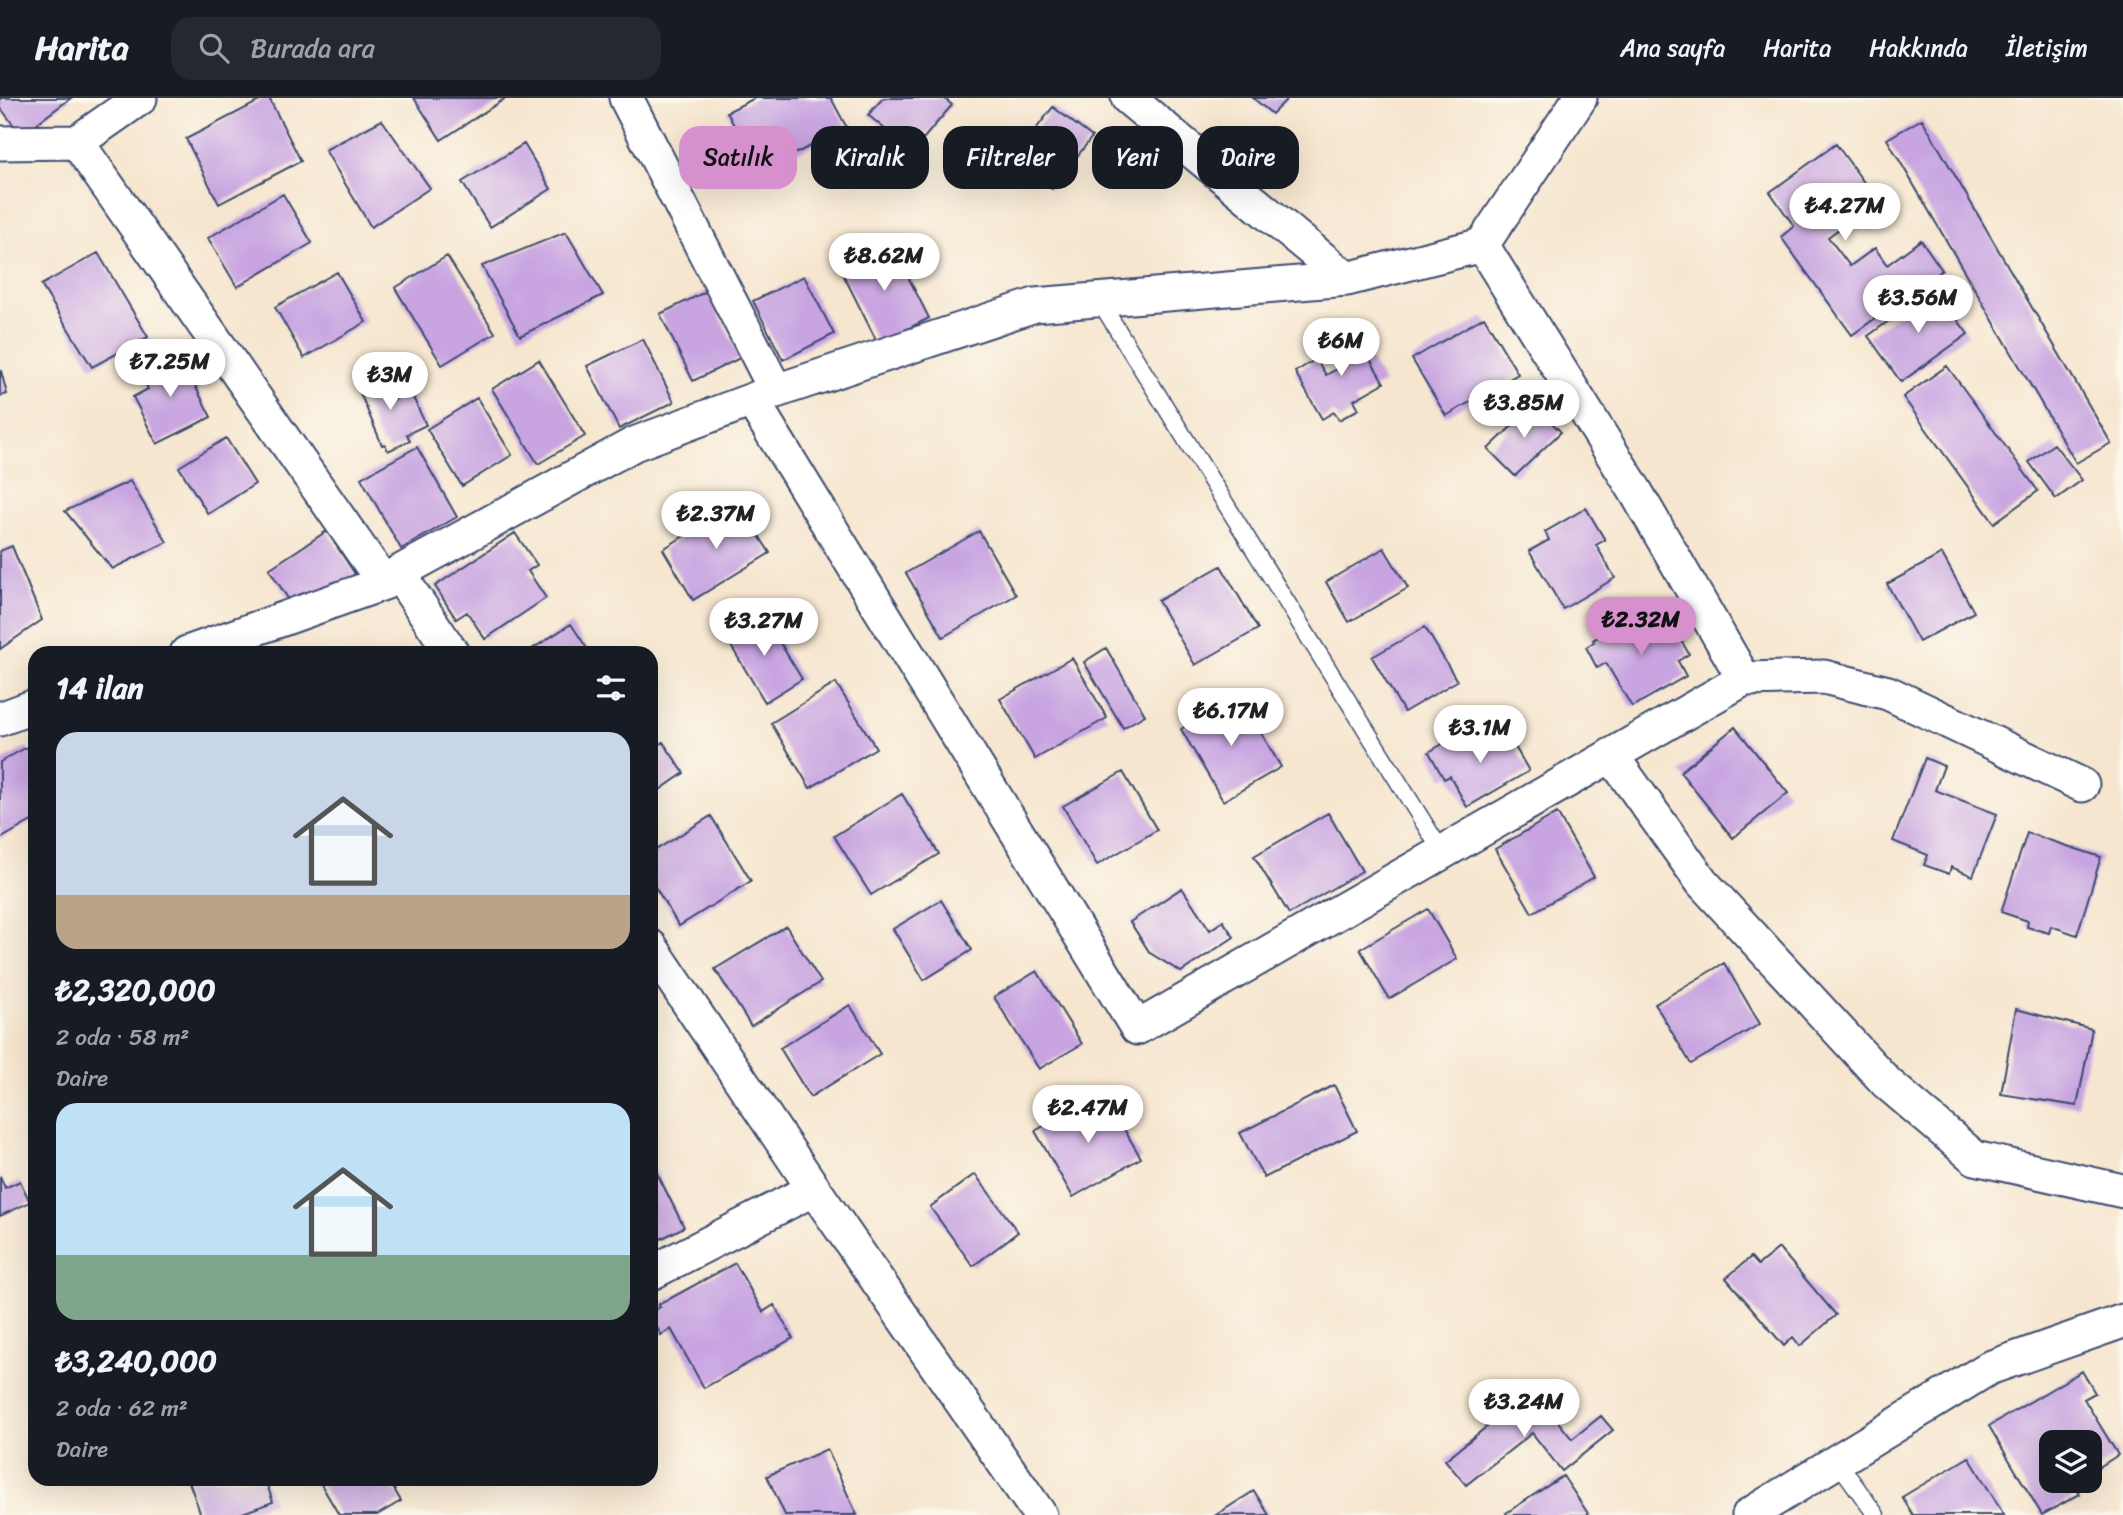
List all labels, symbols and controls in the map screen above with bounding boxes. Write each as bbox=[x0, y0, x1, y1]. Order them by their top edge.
search box bbox=[171, 17, 661, 80]
text: Harita bbox=[35, 19, 129, 77]
text: Burada ara bbox=[251, 25, 375, 71]
text: Ana sayfa bbox=[1620, 27, 1725, 69]
text: Harita bbox=[1763, 27, 1831, 69]
text: Hakkında bbox=[1869, 27, 1968, 69]
text: İletişim bbox=[2006, 27, 2088, 69]
icon: search bbox=[195, 29, 233, 67]
chip: Satılık bbox=[679, 126, 797, 189]
chip: Kiralık bbox=[811, 126, 929, 189]
chip: Filtreler bbox=[943, 126, 1078, 189]
chip: Yeni bbox=[1092, 126, 1183, 189]
chip: Daire bbox=[1197, 126, 1299, 189]
pin: ₺4.27M bbox=[1788, 184, 1902, 243]
text: ₺4.27M bbox=[1805, 185, 1885, 226]
pin: ₺8.62M bbox=[827, 234, 941, 293]
text: ₺8.62M bbox=[845, 235, 923, 276]
pin: ₺3.56M bbox=[1861, 275, 1975, 335]
text: ₺3.56M bbox=[1879, 277, 1957, 318]
pin: ₺6M bbox=[1307, 318, 1375, 378]
text: ₺6M bbox=[1319, 320, 1363, 361]
pin: ₺7.25M bbox=[113, 340, 227, 399]
text: ₺7.25M bbox=[131, 341, 209, 382]
pin: ₺3M bbox=[356, 352, 424, 412]
text: ₺3M bbox=[368, 354, 412, 395]
pin: ₺3.85M bbox=[1467, 380, 1581, 440]
text: ₺3.85M bbox=[1485, 382, 1563, 423]
pin: ₺2.37M bbox=[659, 491, 773, 551]
text: ₺2.37M bbox=[677, 493, 755, 534]
pin: ₺3.27M bbox=[707, 598, 821, 658]
pin: ₺2.32M bbox=[1584, 598, 1698, 657]
text: ₺2.32M bbox=[1602, 599, 1680, 640]
text: ₺3.27M bbox=[725, 600, 803, 641]
text: 14 ilan bbox=[56, 661, 143, 715]
icon: filters bbox=[592, 669, 630, 707]
pin: ₺6.17M bbox=[1174, 688, 1288, 748]
text: ₺6.17M bbox=[1194, 690, 1268, 731]
pin: ₺3.1M bbox=[1431, 706, 1529, 765]
text: ₺3.1M bbox=[1450, 707, 1510, 748]
icon: home bbox=[280, 778, 406, 904]
text: ₺2,320,000 bbox=[56, 963, 216, 1017]
text: 2 oda · 58 m² bbox=[56, 1017, 189, 1058]
text: Daire bbox=[56, 1058, 108, 1099]
pin: ₺2.47M bbox=[1031, 1086, 1145, 1145]
text: ₺2.47M bbox=[1048, 1087, 1128, 1128]
icon: home bbox=[280, 1149, 406, 1275]
text: ₺3,240,000 bbox=[56, 1334, 217, 1388]
pin: ₺3.24M bbox=[1467, 1380, 1581, 1439]
text: ₺3.24M bbox=[1485, 1381, 1563, 1422]
text: 2 oda · 62 m² bbox=[56, 1388, 188, 1429]
text: Daire bbox=[56, 1429, 108, 1470]
map controls bbox=[2039, 1430, 2102, 1493]
button: layers bbox=[2039, 1430, 2102, 1493]

